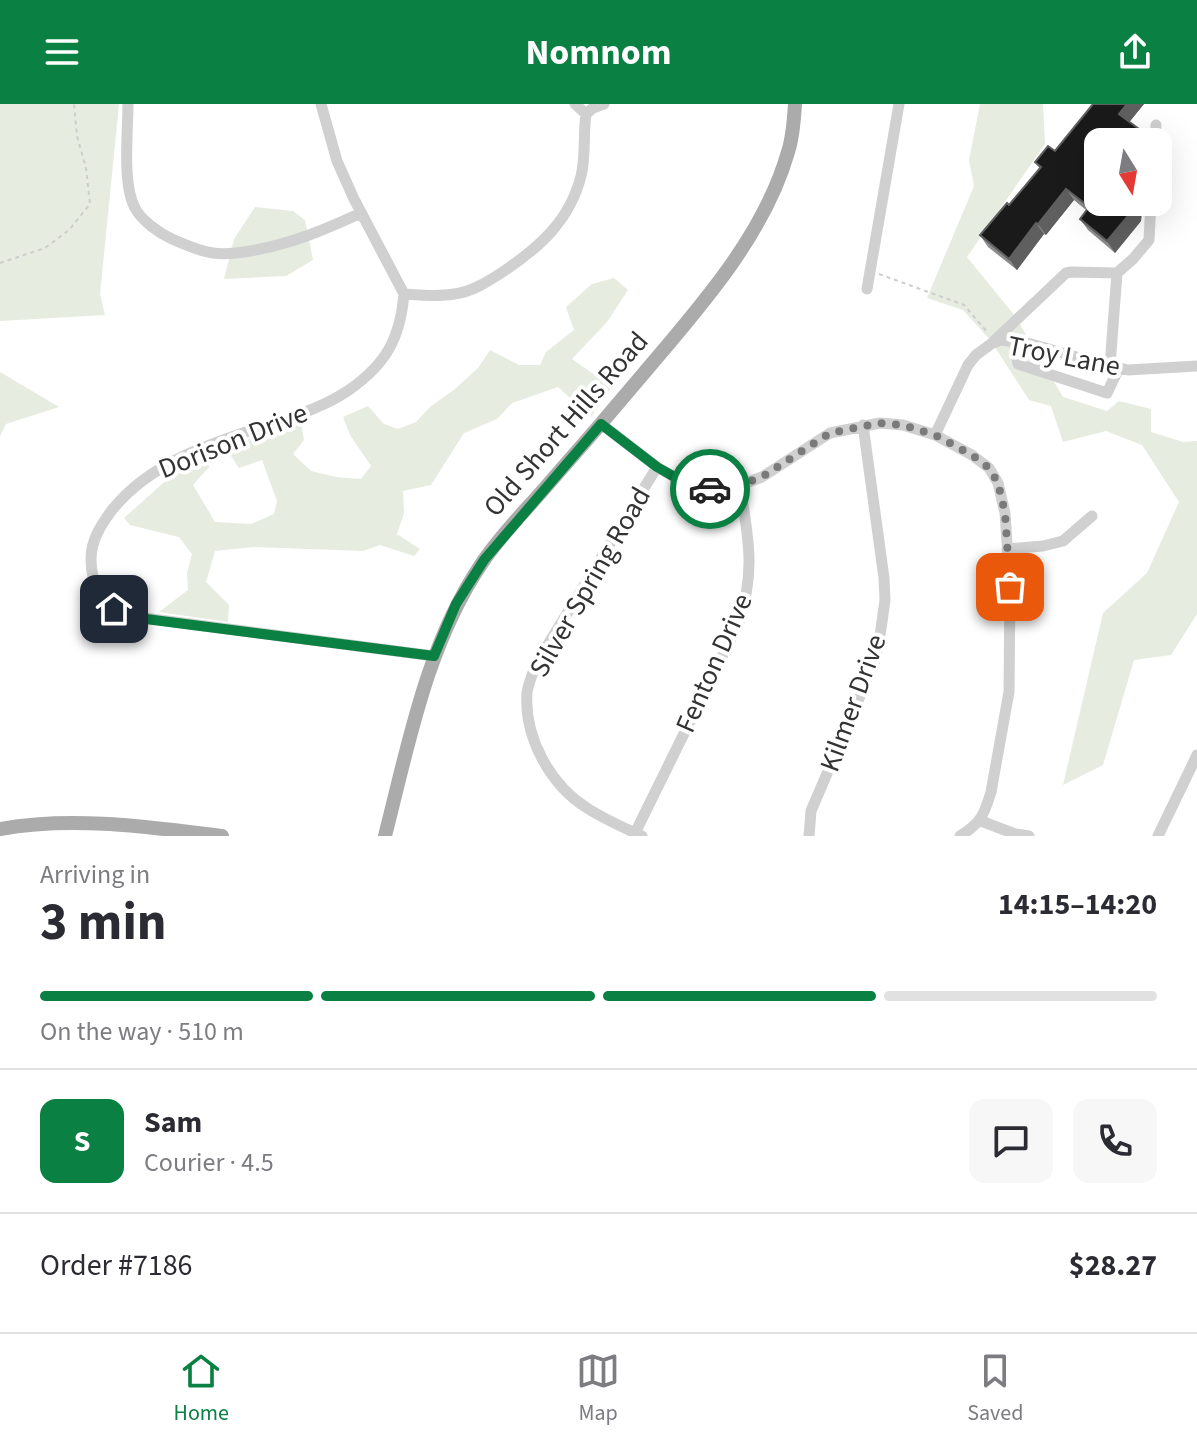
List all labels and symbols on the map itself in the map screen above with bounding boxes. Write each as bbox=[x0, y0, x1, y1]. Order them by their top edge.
north arrow bbox=[1084, 128, 1172, 216]
street label: Old Short Hills Road bbox=[474, 323, 658, 525]
street label: Troy Lane bbox=[1004, 326, 1124, 386]
street label: Dorison Drive bbox=[152, 393, 314, 489]
courier bbox=[670, 449, 750, 529]
street label: Silver Spring Road bbox=[519, 480, 661, 684]
pin bbox=[976, 553, 1044, 621]
pin bbox=[80, 575, 148, 643]
street label: Fenton Drive bbox=[666, 587, 762, 739]
street label: Kilmer Drive bbox=[810, 629, 896, 777]

